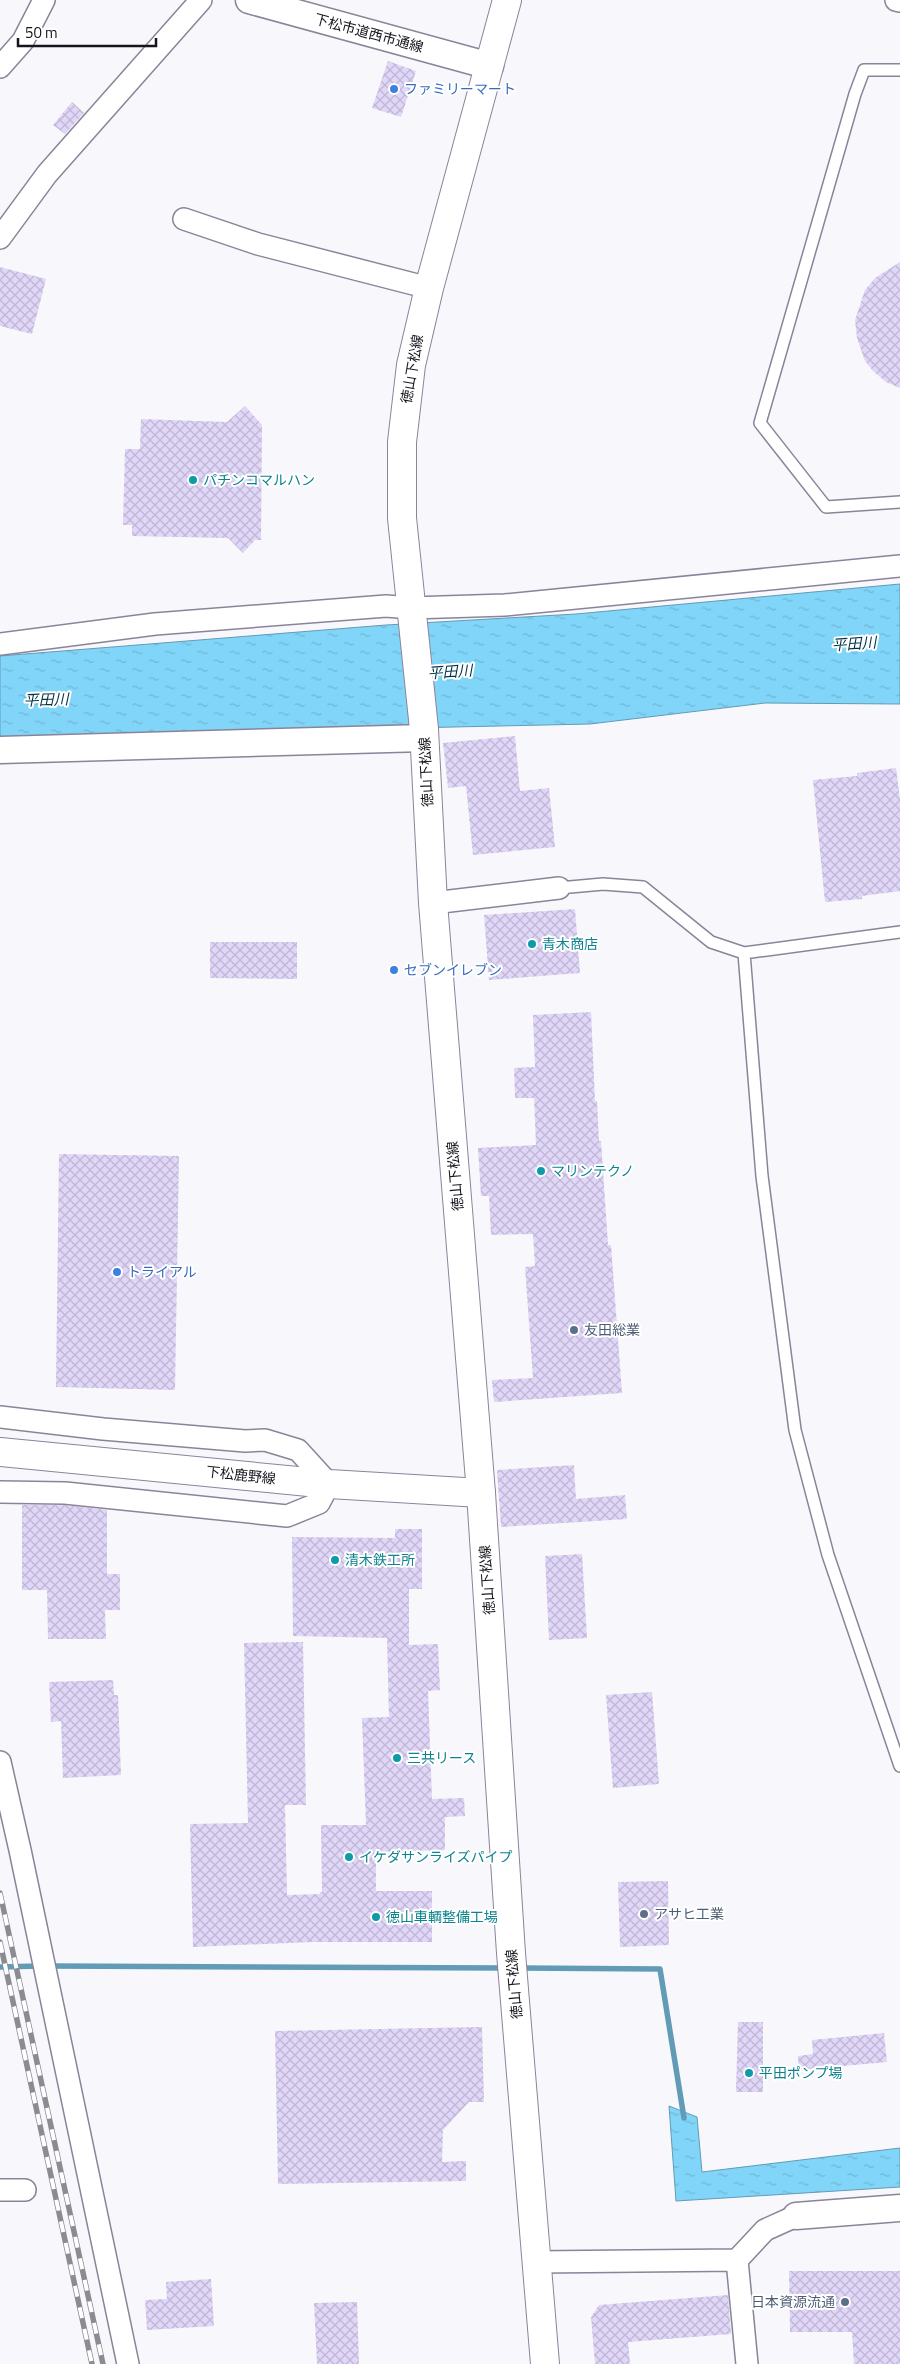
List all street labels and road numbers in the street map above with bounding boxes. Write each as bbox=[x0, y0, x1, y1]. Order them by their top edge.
street label: 下松市道西市通線 bbox=[312, 8, 426, 57]
street label: 徳山下松線 bbox=[395, 333, 428, 405]
street label: 徳山下松線 bbox=[413, 737, 438, 808]
street label: 徳山下松線 bbox=[441, 1140, 468, 1212]
street label: 下松鹿野線 bbox=[205, 1460, 277, 1489]
street label: 徳山下松線 bbox=[474, 1544, 499, 1616]
street label: 徳山下松線 bbox=[500, 1948, 527, 2020]

